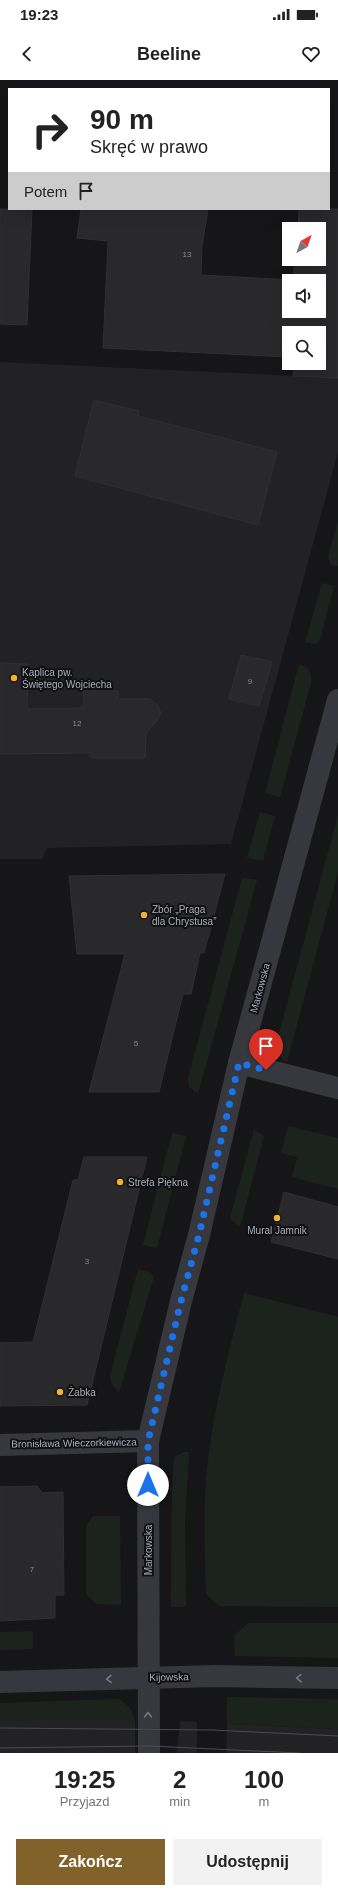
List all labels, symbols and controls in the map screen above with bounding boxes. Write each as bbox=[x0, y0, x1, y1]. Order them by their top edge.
text: 19:23 bbox=[20, 6, 58, 23]
icon: back bbox=[16, 43, 38, 65]
icon: heart bbox=[300, 43, 322, 65]
text: Beeline bbox=[137, 44, 201, 64]
icon: right bbox=[24, 104, 76, 156]
text: 90 m bbox=[90, 104, 154, 135]
text: Skręć w prawo bbox=[90, 137, 208, 157]
icon: arrive bbox=[75, 180, 97, 202]
text: Potem bbox=[24, 183, 67, 200]
north arrow bbox=[282, 222, 326, 266]
map controls bbox=[282, 222, 326, 370]
house number: 13 bbox=[183, 250, 192, 259]
button: sound bbox=[282, 274, 326, 318]
button: search bbox=[282, 326, 326, 370]
place label: Kaplica pw. Świętego Wojciecha bbox=[22, 667, 112, 690]
marker: Kaplica pw. Świętego Wojciecha bbox=[9, 673, 19, 683]
house number: 9 bbox=[248, 677, 253, 686]
house number: 12 bbox=[73, 719, 82, 728]
place label: Zbór „Praga dla Chrystusa” bbox=[152, 904, 216, 927]
marker: Zbór „Praga dla Chrystusa” bbox=[139, 910, 149, 920]
street label: Markowska bbox=[248, 962, 272, 1014]
pin bbox=[249, 1029, 283, 1070]
icon: arrive bbox=[255, 1035, 277, 1057]
house number: 5 bbox=[134, 1039, 139, 1048]
marker: Strefa Piękna bbox=[115, 1177, 125, 1187]
place label: Strefa Piękna bbox=[128, 1177, 188, 1188]
marker: Mural Jamnik bbox=[272, 1213, 282, 1223]
place label: Mural Jamnik bbox=[247, 1225, 308, 1236]
house number: 3 bbox=[85, 1257, 90, 1266]
place label: Żabka bbox=[68, 1386, 96, 1398]
marker: Żabka bbox=[55, 1387, 65, 1397]
street label: Bronisława Wieczorkiewicza bbox=[11, 1436, 137, 1450]
position arrow bbox=[127, 1464, 169, 1506]
street label: Markowska bbox=[143, 1524, 154, 1575]
house number: 7 bbox=[30, 1565, 35, 1574]
street label: Kijowska bbox=[149, 1671, 189, 1683]
one-way arrow bbox=[106, 1674, 112, 1683]
one-way arrow bbox=[296, 1674, 302, 1682]
one-way arrow bbox=[144, 1712, 153, 1718]
text: 19:25 bbox=[54, 1766, 115, 1793]
text: 2 bbox=[173, 1766, 186, 1793]
text: 100 bbox=[244, 1766, 284, 1793]
text: Przyjazd bbox=[60, 1794, 110, 1809]
text: min bbox=[169, 1794, 190, 1809]
text: m bbox=[259, 1794, 269, 1809]
button: Zakończ bbox=[16, 1839, 165, 1885]
button: Udostępnij bbox=[173, 1839, 322, 1885]

